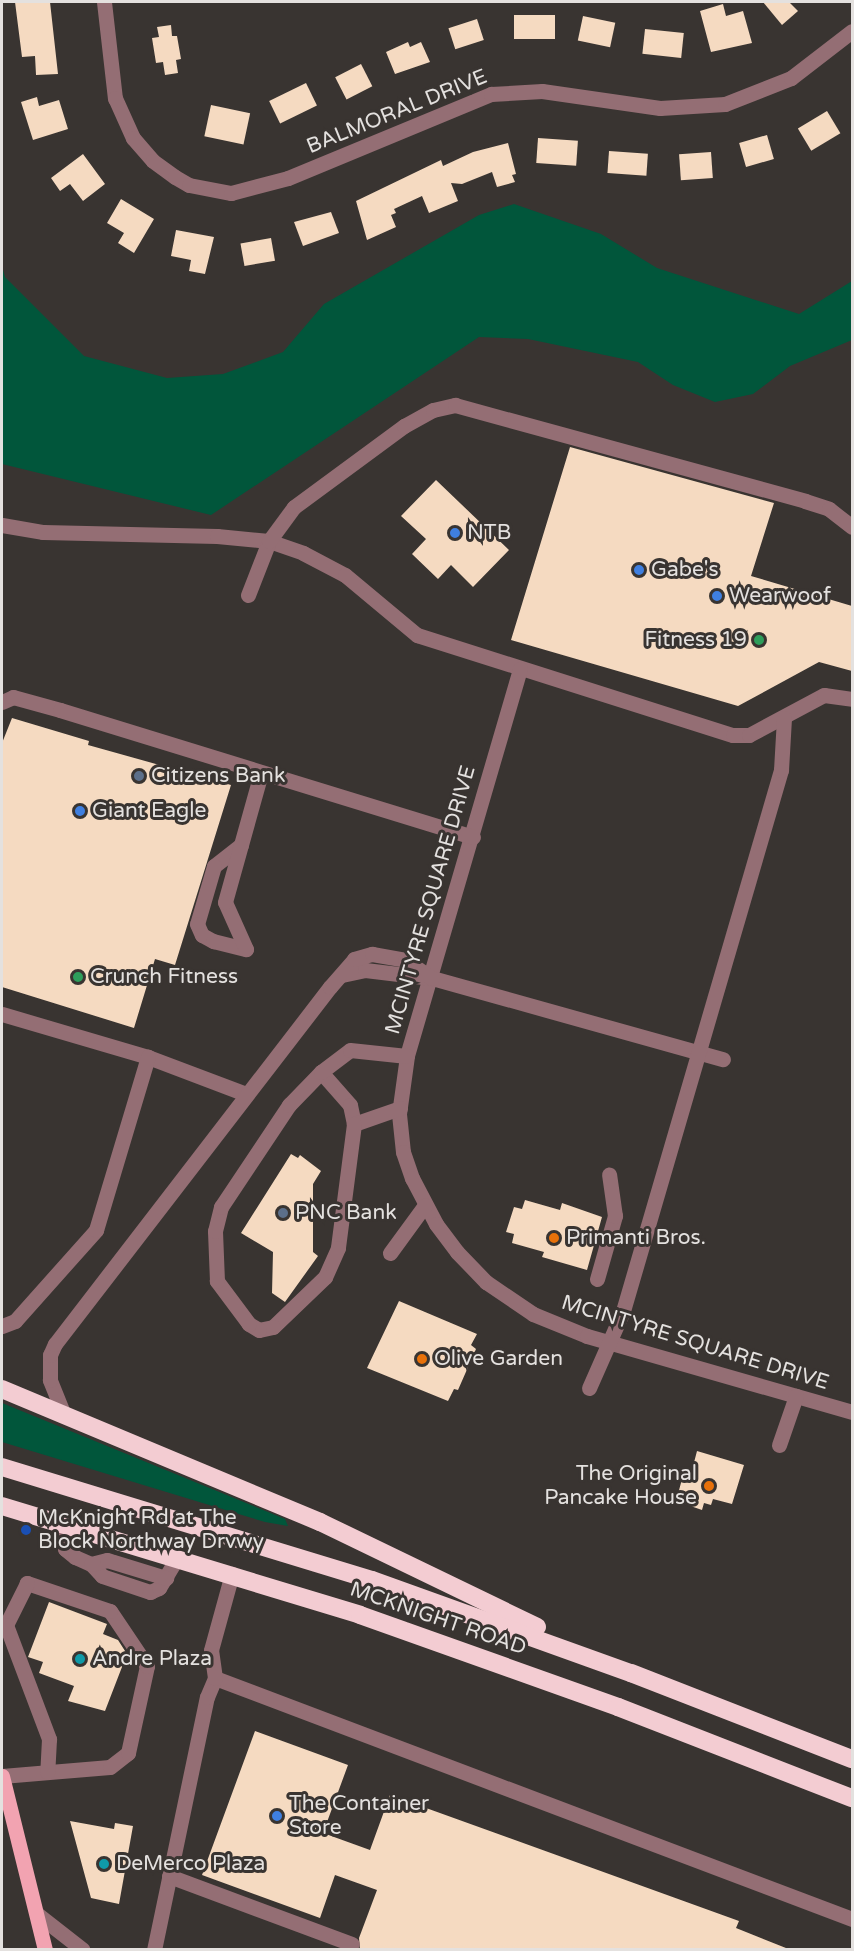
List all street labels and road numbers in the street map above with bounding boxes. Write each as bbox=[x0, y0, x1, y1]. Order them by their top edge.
street label: BALMORAL DRIVE bbox=[303, 64, 491, 160]
street label: MCINTYRE SQUARE DRIVE bbox=[381, 763, 481, 1037]
street label: MCINTYRE SQUARE DRIVE bbox=[558, 1290, 832, 1396]
street label: MCKNIGHT ROAD bbox=[346, 1577, 530, 1661]

